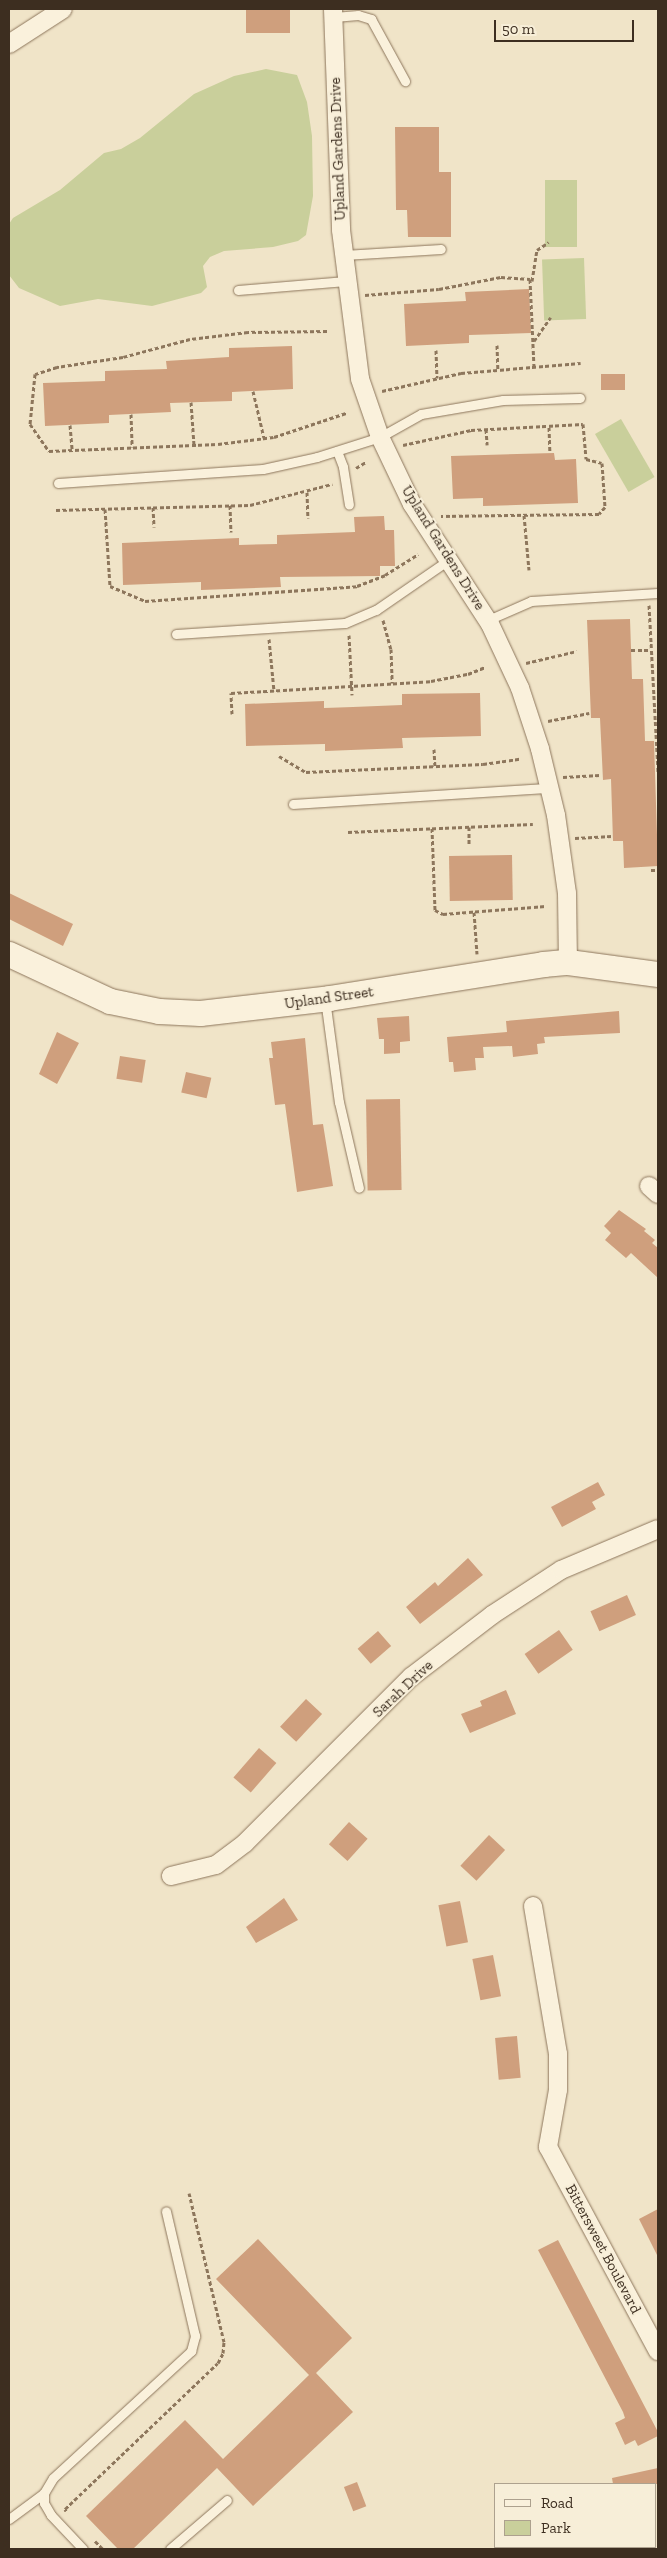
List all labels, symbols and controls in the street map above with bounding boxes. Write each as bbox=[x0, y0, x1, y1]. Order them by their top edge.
scale bar bbox=[497, 10, 637, 42]
text: 50 m bbox=[502, 20, 535, 38]
street label: Upland Gardens Drive bbox=[327, 77, 349, 221]
street label: Upland Gardens Drive bbox=[397, 482, 489, 614]
street label: Upland Street bbox=[283, 983, 375, 1013]
street label: Sarah Drive bbox=[369, 1657, 437, 1721]
street label: Bittersweet Boulevard bbox=[561, 2181, 645, 2317]
legend bbox=[494, 2483, 657, 2548]
text: Road bbox=[541, 2494, 573, 2512]
text: Park bbox=[541, 2519, 571, 2537]

